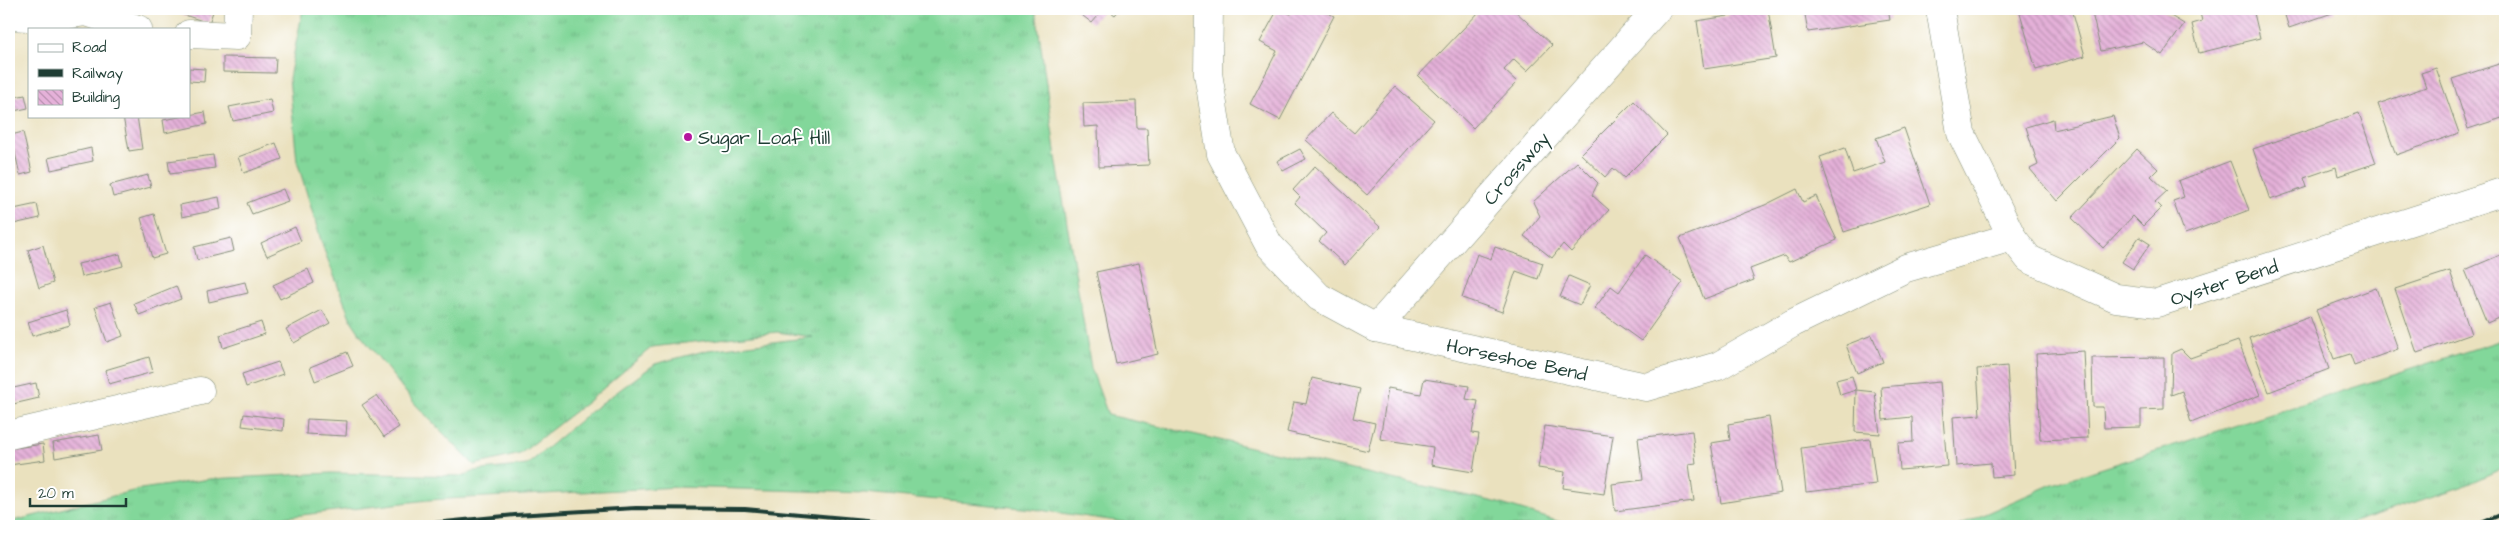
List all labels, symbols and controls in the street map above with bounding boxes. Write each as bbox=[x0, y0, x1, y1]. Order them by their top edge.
legend bbox=[28, 28, 190, 118]
text: Road bbox=[72, 37, 107, 58]
text: Railway bbox=[72, 63, 123, 85]
text: Building bbox=[72, 87, 120, 109]
place label: Sugar Loaf Hill bbox=[698, 125, 830, 153]
street label: Crossway bbox=[1478, 126, 1558, 212]
marker: Sugar Loaf Hill bbox=[682, 131, 694, 143]
street label: Oyster Bend bbox=[2167, 253, 2282, 314]
street label: Horseshoe Bend bbox=[1444, 332, 1590, 389]
scale bar bbox=[30, 475, 126, 507]
text: 20 m bbox=[38, 483, 74, 504]

